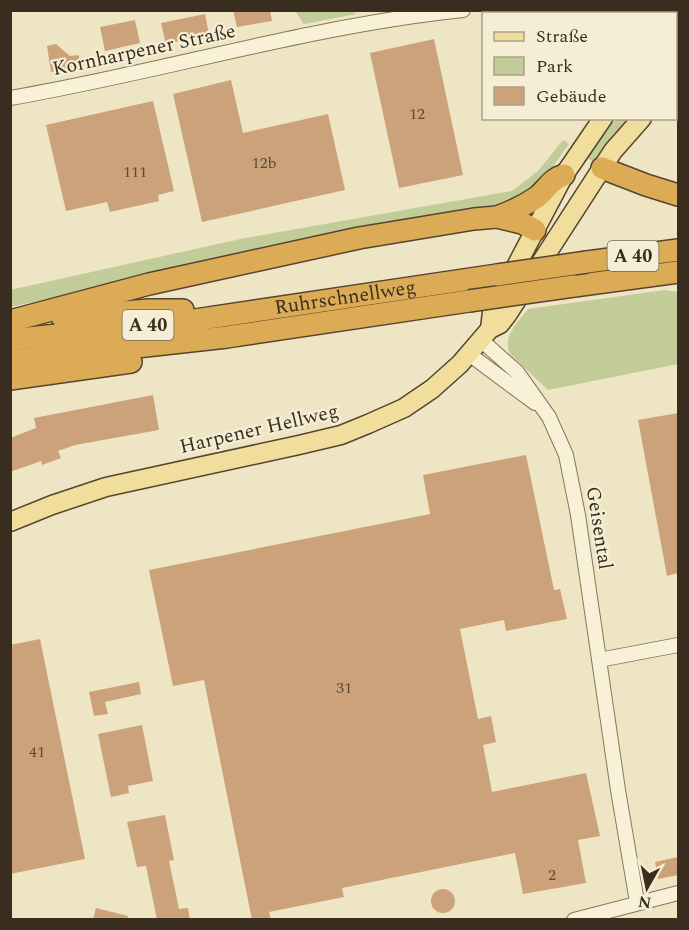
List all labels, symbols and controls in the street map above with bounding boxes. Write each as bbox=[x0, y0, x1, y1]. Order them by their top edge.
legend bbox=[482, 12, 677, 120]
street label: Kornharpener Straße bbox=[50, 16, 238, 84]
text: Straße bbox=[536, 23, 588, 50]
text: Park bbox=[536, 53, 573, 80]
text: Gebäude bbox=[536, 83, 606, 110]
house number: 12 bbox=[409, 102, 425, 126]
house number: 12b bbox=[252, 151, 277, 175]
house number: 111 bbox=[123, 160, 147, 184]
road number: A 40 bbox=[608, 241, 658, 271]
street label: Ruhrschnellweg bbox=[272, 272, 418, 323]
road number: A 40 bbox=[122, 310, 174, 340]
street label: Harpener Hellweg bbox=[176, 396, 342, 462]
street label: Geisental bbox=[578, 484, 620, 572]
house number: 31 bbox=[336, 676, 352, 700]
house number: 41 bbox=[29, 740, 45, 764]
north arrow bbox=[617, 858, 677, 918]
house number: 2 bbox=[548, 863, 556, 887]
text: N bbox=[636, 889, 653, 915]

